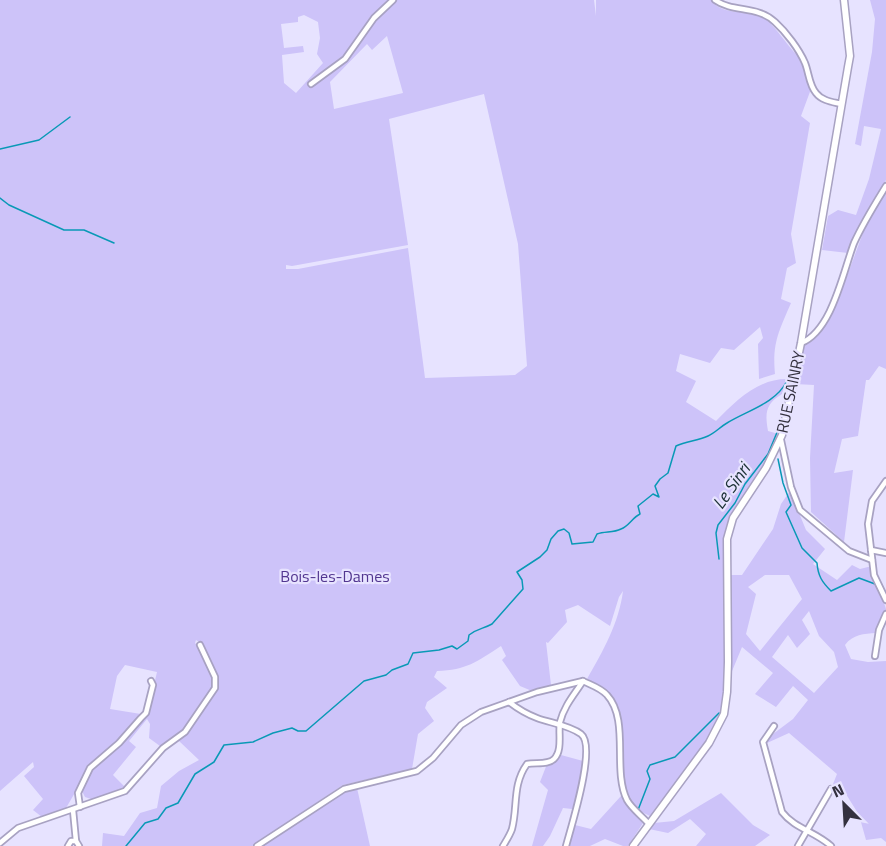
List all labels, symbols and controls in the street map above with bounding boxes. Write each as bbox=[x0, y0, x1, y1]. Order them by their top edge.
street label: RUE SAINRY bbox=[770, 348, 810, 435]
water label: Le Sinri bbox=[705, 456, 758, 515]
park label: Bois-les-Dames bbox=[280, 564, 390, 588]
north arrow bbox=[814, 774, 874, 834]
text: N bbox=[828, 777, 848, 804]

